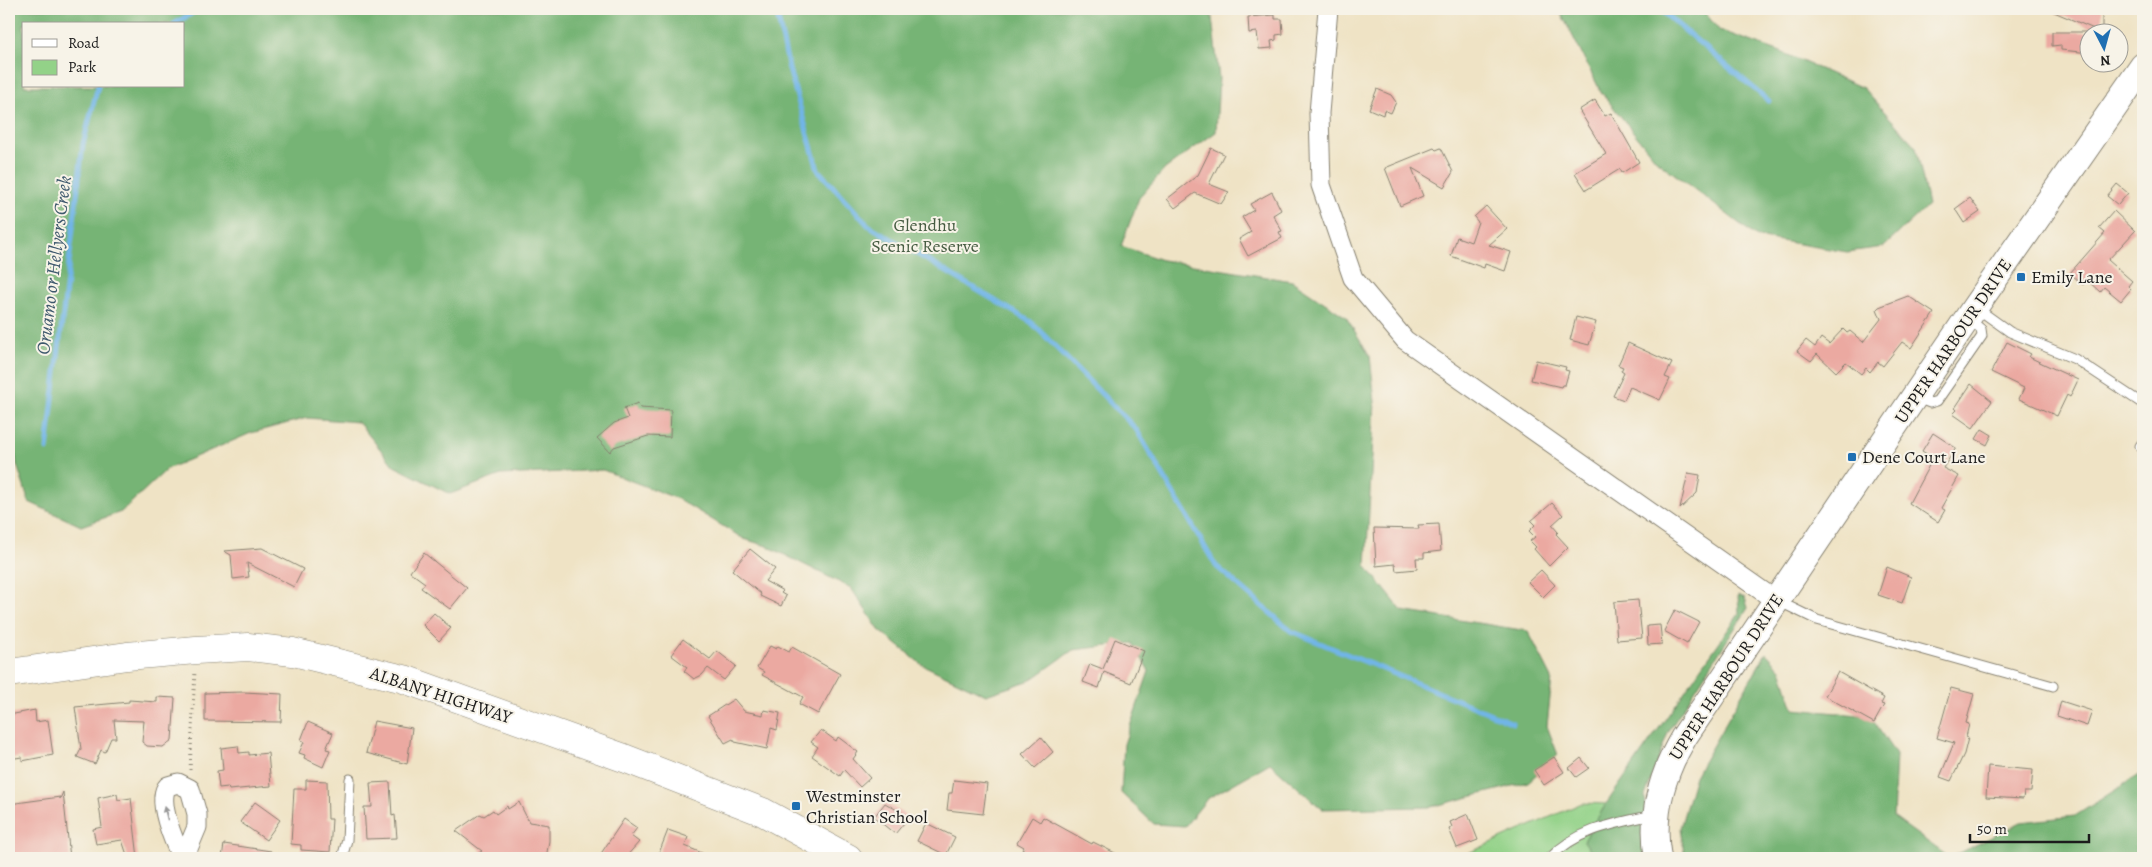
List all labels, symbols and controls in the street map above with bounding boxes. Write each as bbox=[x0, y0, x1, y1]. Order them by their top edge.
legend bbox=[22, 22, 185, 88]
north arrow bbox=[2080, 22, 2130, 72]
text: Road bbox=[68, 33, 100, 53]
text: N bbox=[2099, 50, 2111, 70]
text: Park bbox=[68, 57, 97, 77]
water label: Oruamo or Hellyers Creek bbox=[30, 174, 78, 356]
park label: Glendhu Scenic Reserve bbox=[871, 213, 979, 258]
street label: UPPER HARBOUR DRIVE bbox=[1889, 254, 2017, 428]
place label: Emily Lane bbox=[2031, 265, 2113, 289]
marker: Emily Lane bbox=[2015, 271, 2027, 283]
place label: Dene Court Lane bbox=[1862, 445, 1986, 469]
marker: Dene Court Lane bbox=[1846, 451, 1858, 463]
street label: UPPER HARBOUR DRIVE bbox=[1663, 589, 1789, 765]
street label: ALBANY HIGHWAY bbox=[366, 660, 516, 730]
place label: Westminster Christian School bbox=[805, 784, 928, 829]
marker: Westminster Christian School bbox=[790, 800, 802, 812]
one-way arrow bbox=[162, 805, 170, 820]
scale bar bbox=[1970, 812, 2088, 844]
text: 50 m bbox=[1977, 819, 2007, 839]

